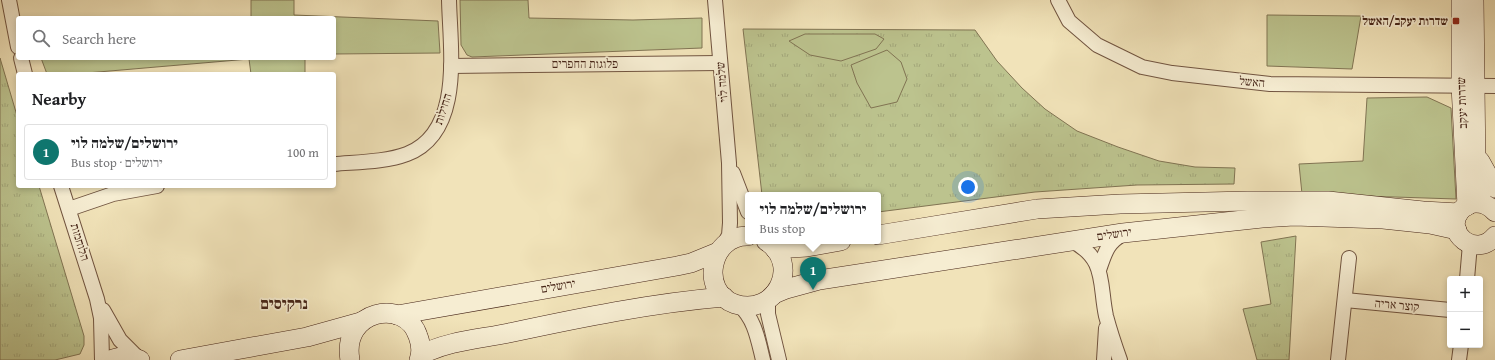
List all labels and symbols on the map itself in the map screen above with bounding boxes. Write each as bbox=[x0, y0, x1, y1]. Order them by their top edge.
place label: שדרות יעקב/האשל bbox=[1362, 12, 1448, 29]
marker: שדרות יעקב/האשל bbox=[1451, 16, 1461, 26]
street label: פלוגות החפרים bbox=[552, 55, 618, 72]
street label: שלמה לוי bbox=[711, 61, 732, 103]
street label: האשל bbox=[1238, 72, 1266, 91]
street label: שדרות יעקב bbox=[1452, 77, 1471, 129]
street label: החילות bbox=[430, 91, 456, 127]
your location bbox=[958, 177, 978, 197]
street label: הלוחמות bbox=[67, 221, 94, 263]
street label: ירושלים bbox=[1095, 223, 1132, 244]
pin: 1 bbox=[800, 257, 826, 290]
street label: ירושלים bbox=[539, 274, 577, 297]
district label: נרקיסים bbox=[260, 291, 308, 315]
street label: קוצר אריה bbox=[1374, 294, 1420, 315]

